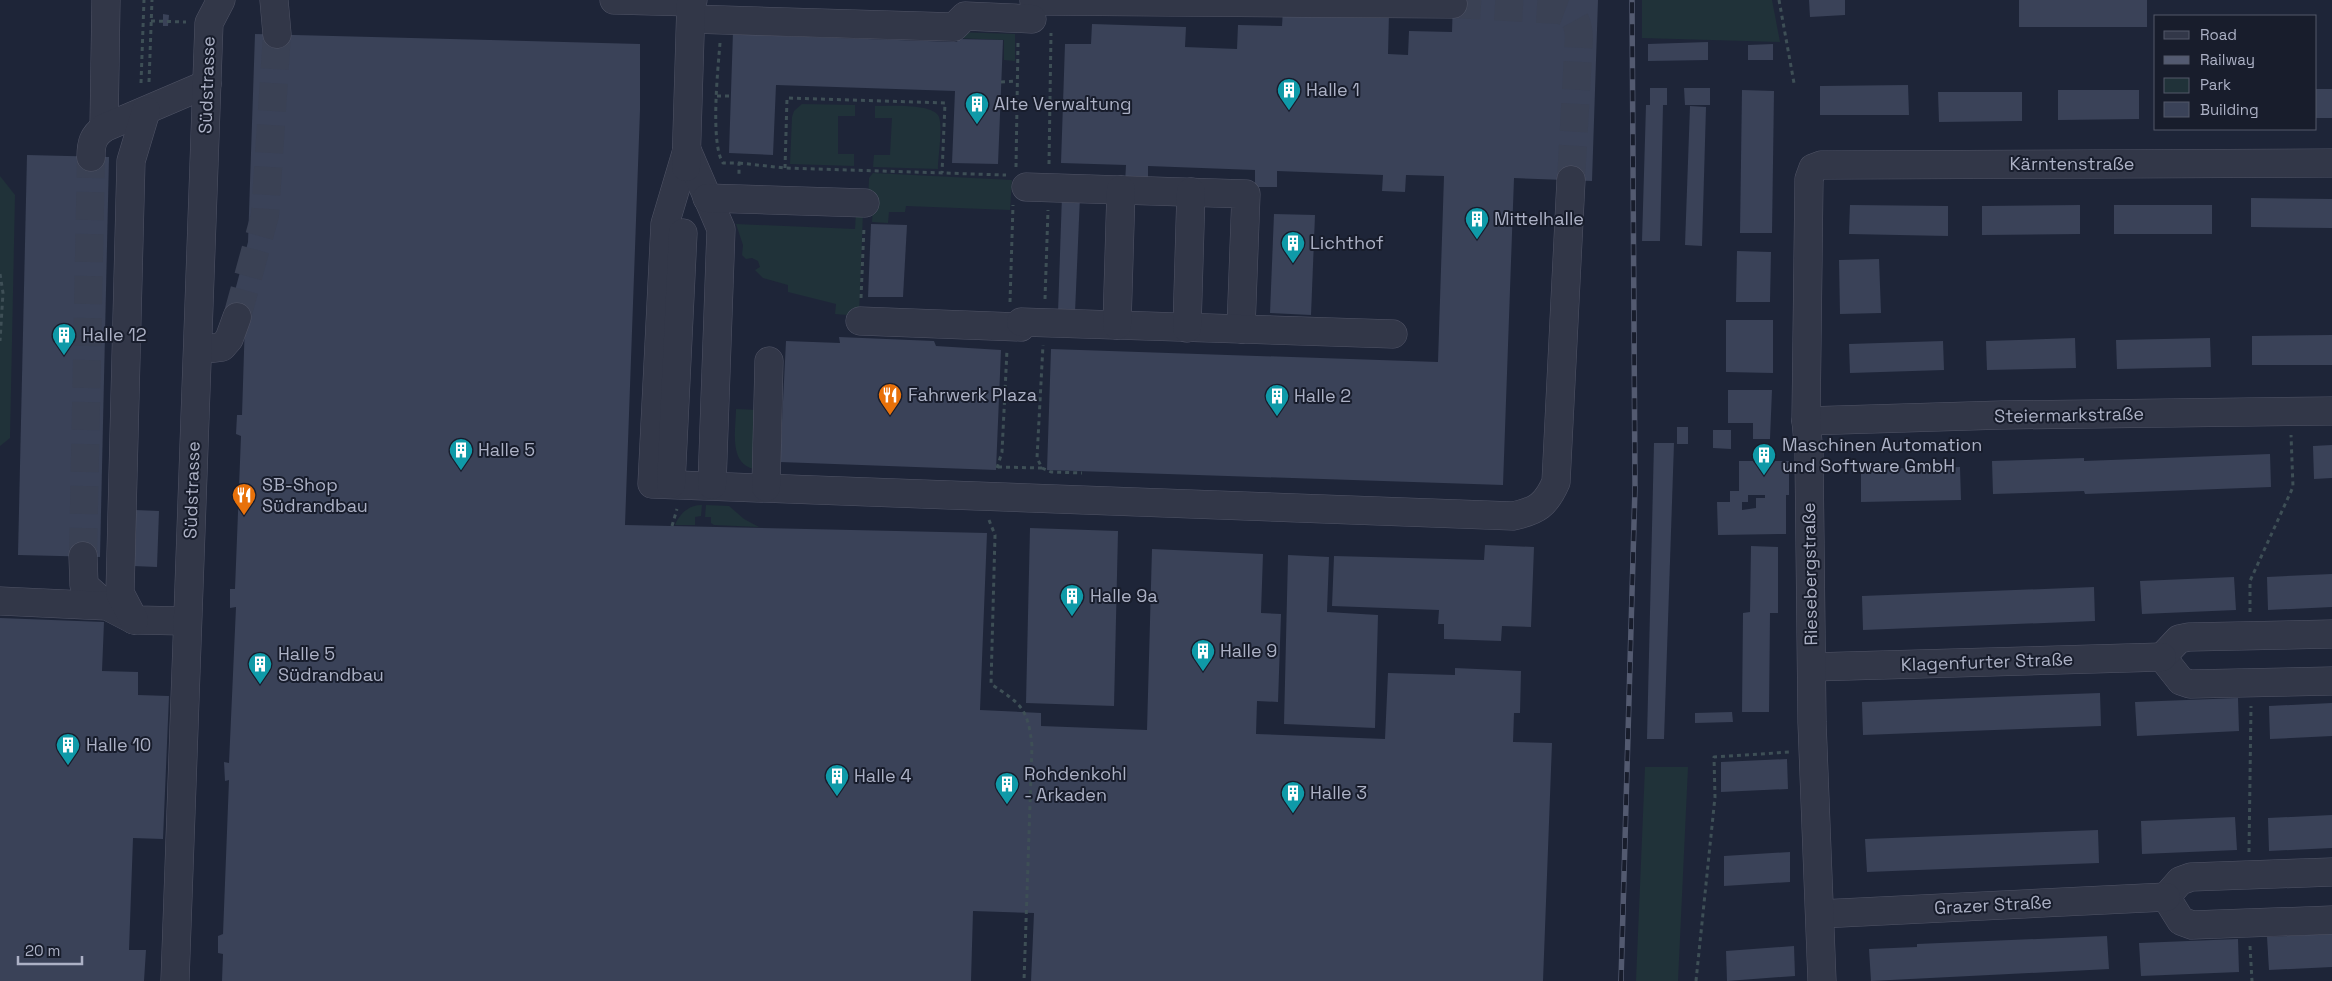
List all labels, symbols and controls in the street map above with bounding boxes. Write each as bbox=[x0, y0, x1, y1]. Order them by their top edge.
legend bbox=[2154, 15, 2317, 130]
text: Road bbox=[2200, 25, 2237, 44]
street label: Südstrasse bbox=[193, 36, 220, 134]
text: Railway bbox=[2200, 50, 2255, 69]
text: Park bbox=[2200, 75, 2231, 94]
building icon: Halle 1 bbox=[1276, 77, 1302, 111]
place label: Halle 1 bbox=[1306, 78, 1360, 101]
building icon: Alte Verwaltung bbox=[964, 91, 990, 125]
place label: Alte Verwaltung bbox=[994, 92, 1132, 115]
text: Building bbox=[2200, 100, 2259, 119]
street label: Kärntenstraße bbox=[2010, 152, 2134, 175]
building icon: Mittelhalle bbox=[1464, 206, 1490, 240]
place label: Mittelhalle bbox=[1494, 207, 1584, 230]
building icon: Lichthof bbox=[1280, 230, 1306, 264]
place label: Lichthof bbox=[1310, 231, 1384, 254]
building icon: Halle 12 bbox=[51, 322, 77, 356]
place label: Halle 12 bbox=[82, 323, 147, 346]
restaurant icon: Fahrwerk Plaza bbox=[877, 382, 903, 416]
place label: Fahrwerk Plaza bbox=[908, 383, 1037, 406]
building icon: Halle 2 bbox=[1264, 383, 1290, 417]
place label: Halle 2 bbox=[1294, 384, 1351, 407]
street label: Steiermarkstraße bbox=[1994, 402, 2144, 427]
place label: Maschinen Automation und Software GmbH bbox=[1782, 433, 1982, 477]
building icon: Halle 5 bbox=[448, 437, 474, 471]
place label: Halle 5 bbox=[478, 438, 535, 461]
street label: Südstrasse bbox=[178, 441, 205, 539]
building icon: Maschinen Automation und Software GmbH bbox=[1751, 442, 1777, 476]
place label: SB-Shop Südrandbau bbox=[262, 473, 368, 517]
restaurant icon: SB-Shop Südrandbau bbox=[231, 482, 257, 516]
street label: Riesebergstraße bbox=[1797, 502, 1822, 646]
building icon: Halle 9a bbox=[1059, 583, 1085, 617]
place label: Halle 9a bbox=[1090, 584, 1158, 607]
building icon: Halle 9 bbox=[1190, 638, 1216, 672]
place label: Halle 9 bbox=[1220, 639, 1277, 662]
place label: Halle 5 Südrandbau bbox=[278, 642, 384, 686]
street label: Klagenfurter Straße bbox=[1900, 647, 2074, 676]
building icon: Halle 5 Südrandbau bbox=[247, 651, 273, 685]
building icon: Halle 10 bbox=[55, 732, 81, 766]
place label: Halle 10 bbox=[86, 733, 151, 756]
place label: Rohdenkohl - Arkaden bbox=[1024, 762, 1127, 806]
building icon: Halle 4 bbox=[824, 763, 850, 797]
place label: Halle 4 bbox=[854, 764, 912, 787]
building icon: Rohdenkohl - Arkaden bbox=[994, 771, 1020, 805]
building icon: Halle 3 bbox=[1280, 780, 1306, 814]
place label: Halle 3 bbox=[1310, 781, 1367, 804]
street label: Grazer Straße bbox=[1933, 890, 2052, 919]
scale bar bbox=[18, 934, 81, 966]
text: 20 m bbox=[25, 941, 60, 960]

